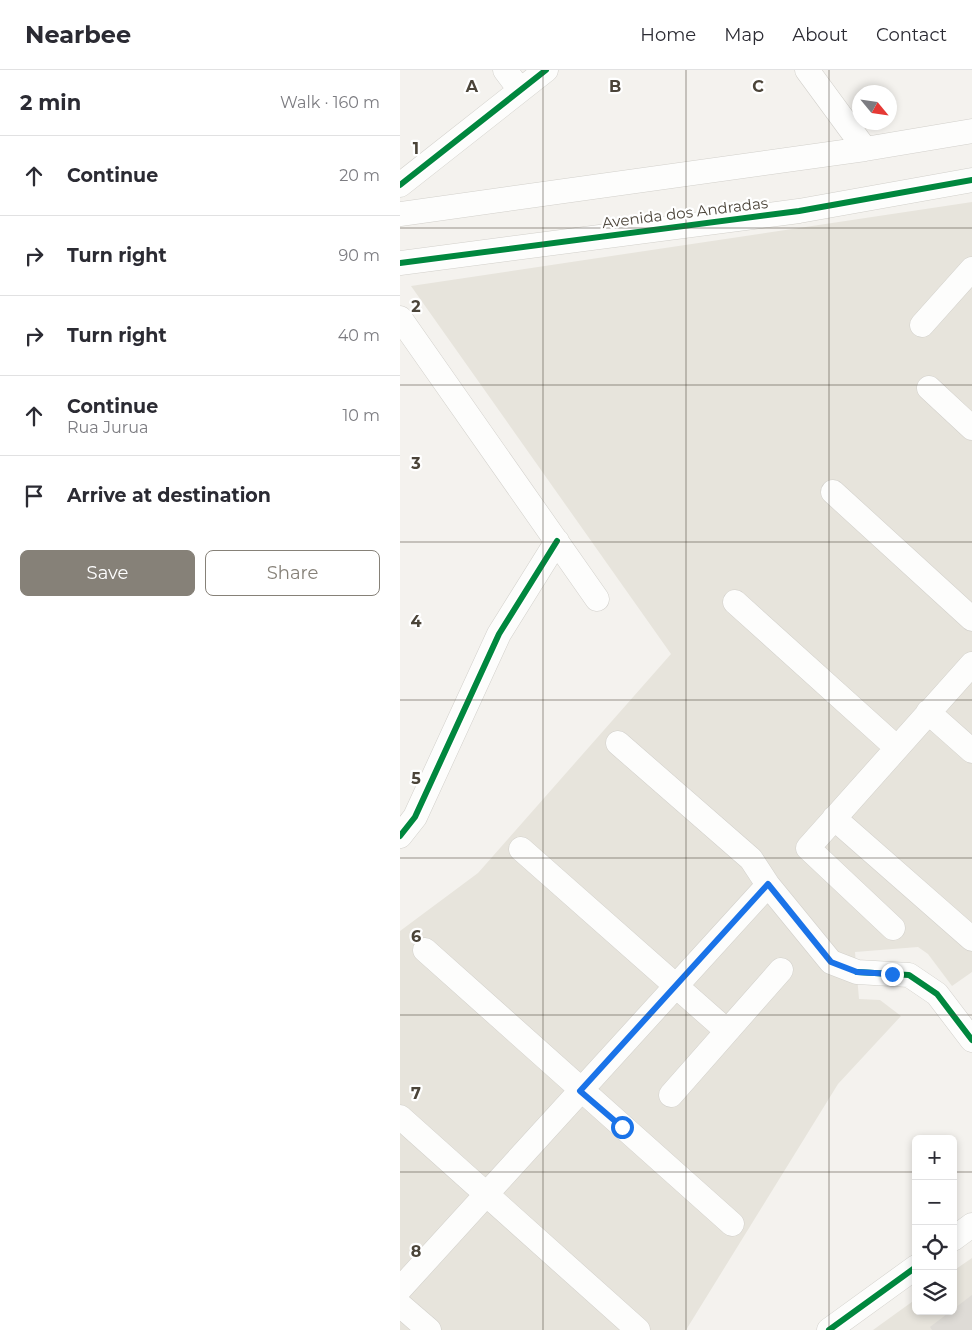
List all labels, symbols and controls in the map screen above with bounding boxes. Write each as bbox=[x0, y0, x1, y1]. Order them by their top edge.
text: Nearbee bbox=[25, 20, 131, 49]
text: Home bbox=[640, 24, 696, 46]
text: Map bbox=[724, 24, 764, 46]
text: About bbox=[792, 24, 848, 46]
text: Contact bbox=[876, 24, 947, 46]
text: A bbox=[465, 77, 479, 96]
text: B bbox=[609, 77, 621, 96]
text: C bbox=[752, 77, 764, 96]
north arrow bbox=[852, 85, 897, 130]
text: 2 min bbox=[20, 90, 81, 115]
text: Walk · 160 m bbox=[280, 93, 380, 112]
text: 1 bbox=[413, 139, 419, 158]
icon: ahead bbox=[20, 162, 48, 190]
text: Continue bbox=[67, 164, 158, 187]
text: 20 m bbox=[339, 166, 380, 185]
street label: Avenida dos Andradas bbox=[601, 193, 769, 232]
icon: right bbox=[20, 242, 48, 270]
text: Turn right bbox=[67, 244, 167, 267]
text: 90 m bbox=[338, 246, 380, 265]
text: 2 bbox=[411, 297, 421, 316]
icon: right bbox=[20, 322, 48, 350]
text: Turn right bbox=[67, 324, 167, 347]
text: 40 m bbox=[338, 326, 380, 345]
text: Continue bbox=[67, 395, 158, 418]
icon: ahead bbox=[20, 402, 48, 430]
text: 10 m bbox=[342, 406, 380, 425]
text: Rua Jurua bbox=[67, 418, 148, 437]
text: 3 bbox=[410, 454, 421, 473]
icon: arrive bbox=[20, 482, 48, 510]
text: Arrive at destination bbox=[67, 484, 271, 507]
button: Save bbox=[20, 550, 195, 596]
button: Share bbox=[205, 550, 380, 596]
text: 4 bbox=[410, 612, 422, 631]
text: 5 bbox=[411, 769, 421, 788]
text: 6 bbox=[411, 927, 421, 946]
route end bbox=[881, 963, 904, 986]
text: 7 bbox=[411, 1084, 421, 1103]
route start bbox=[611, 1116, 634, 1139]
map controls bbox=[912, 1135, 957, 1315]
button: + bbox=[912, 1135, 957, 1180]
button: − bbox=[912, 1180, 957, 1225]
button: locate bbox=[912, 1225, 957, 1270]
text: 8 bbox=[411, 1242, 421, 1261]
button: layers bbox=[912, 1270, 957, 1315]

